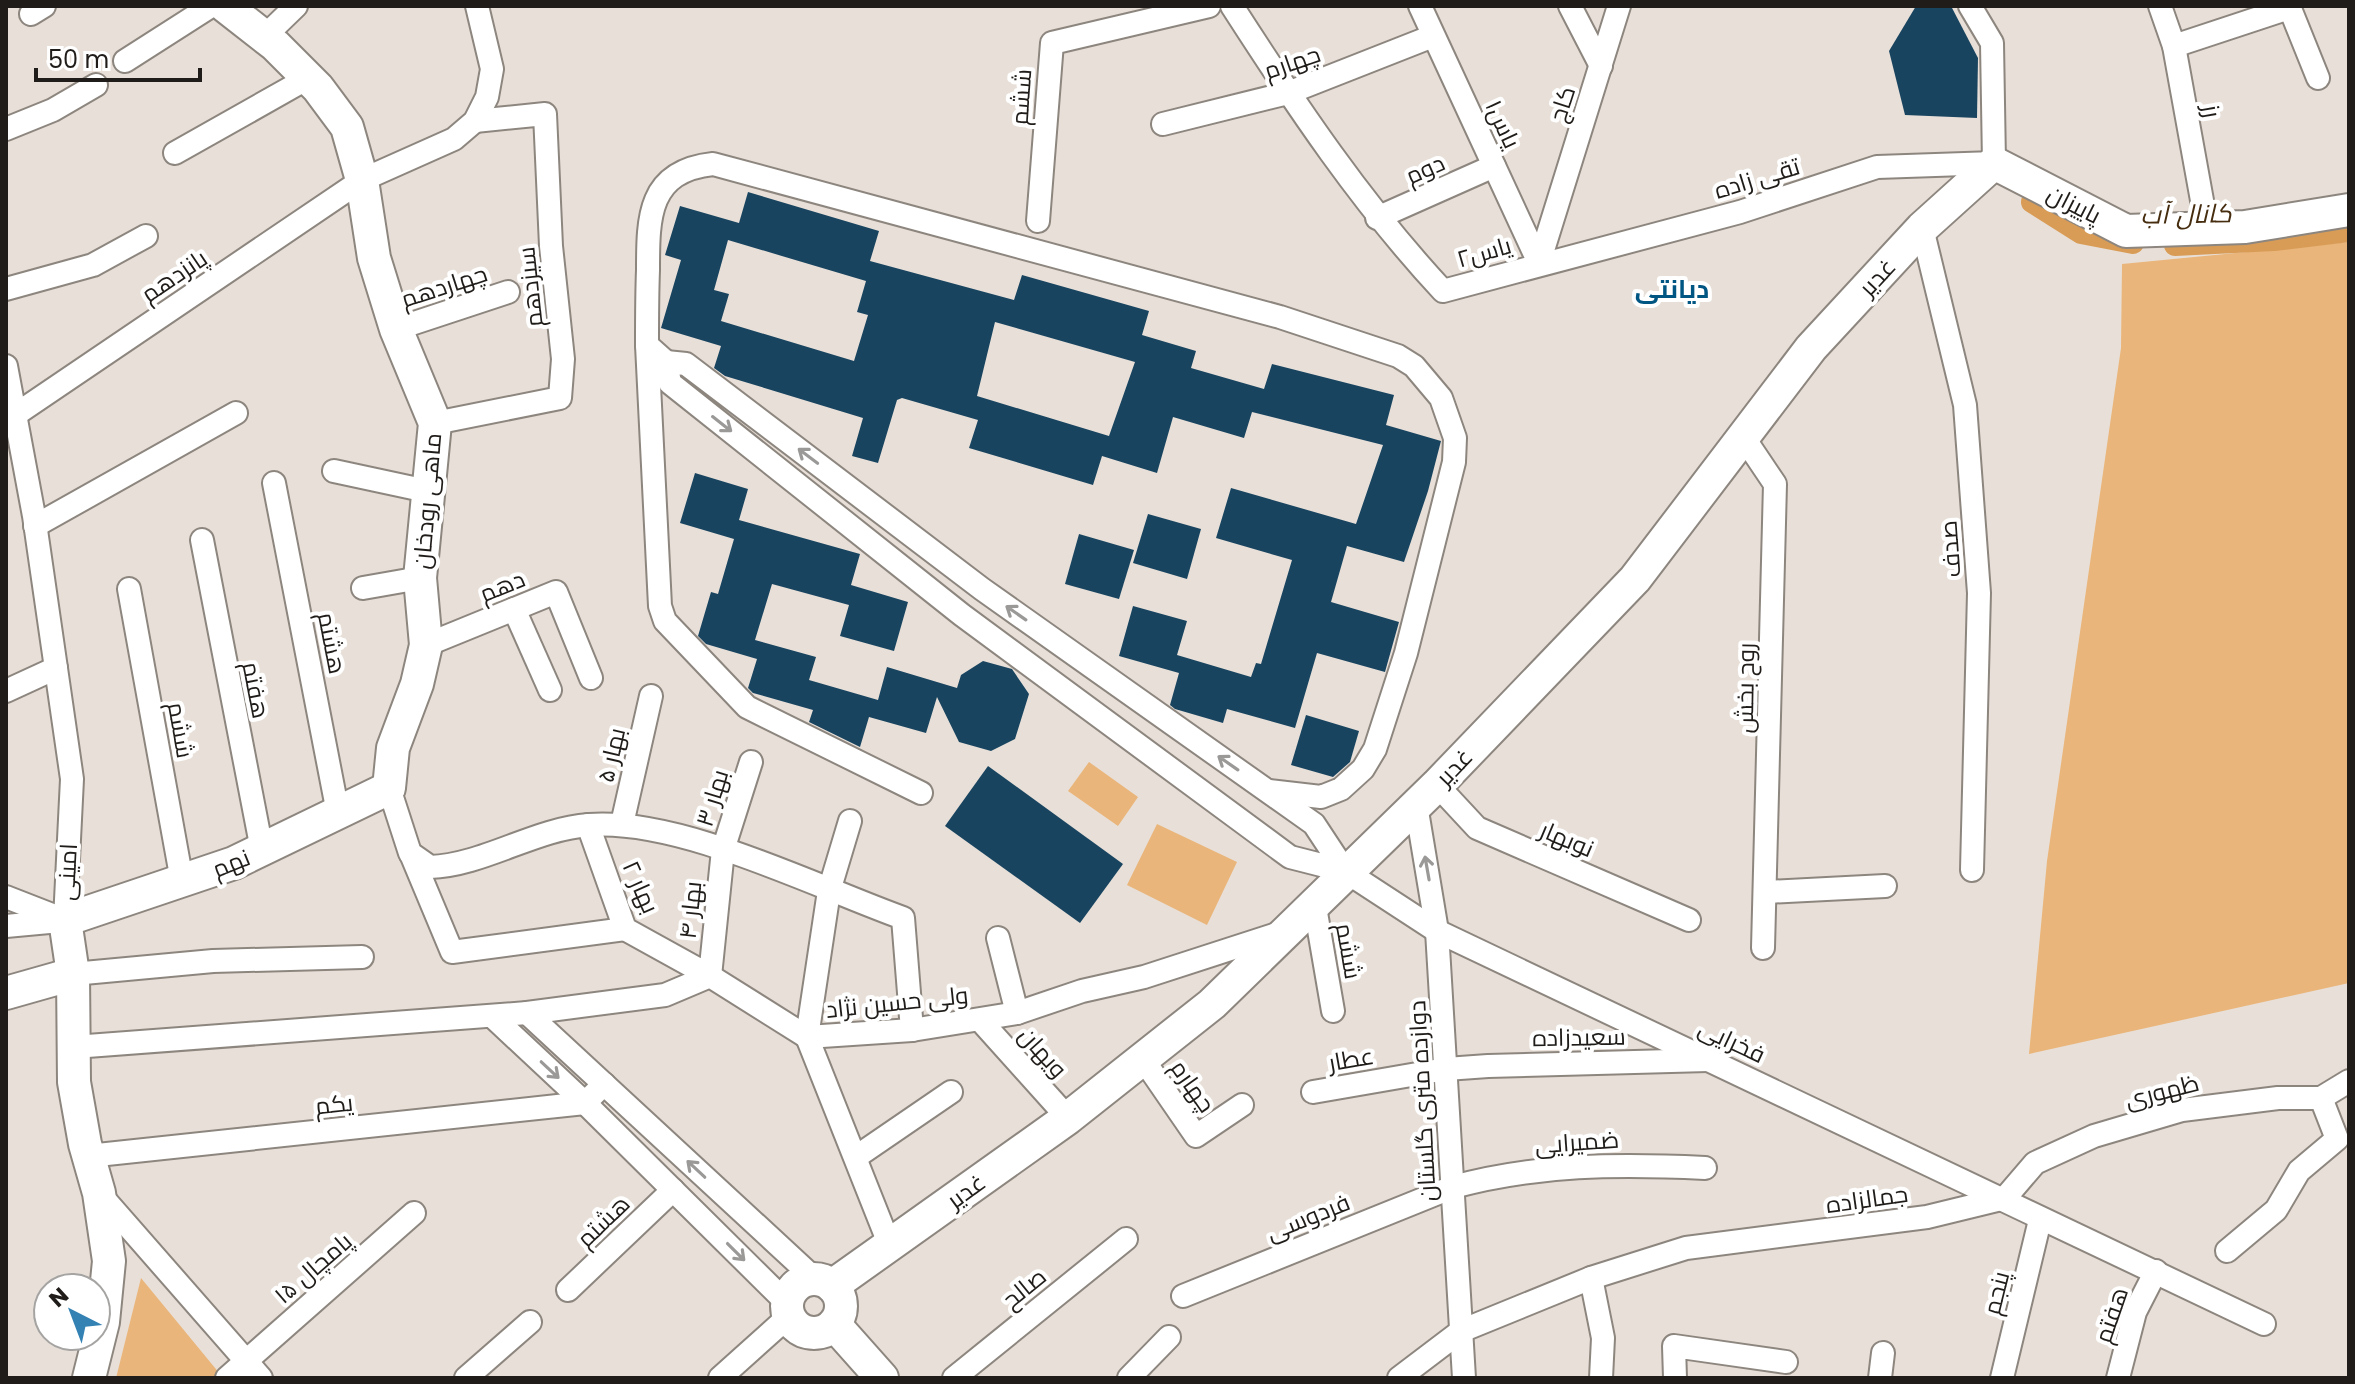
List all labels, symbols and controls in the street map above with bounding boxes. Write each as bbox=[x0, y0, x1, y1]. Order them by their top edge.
scale bar bbox=[36, 32, 200, 82]
street label: چهارم bbox=[1259, 37, 1325, 87]
text: 50 m bbox=[48, 43, 109, 76]
street label: ششم bbox=[1003, 68, 1039, 126]
street label: کاج bbox=[1541, 82, 1583, 126]
street label: یاس۱ bbox=[1477, 94, 1529, 154]
street label: رز bbox=[2194, 100, 2229, 120]
street label: دوم bbox=[1400, 146, 1450, 192]
street label: تقی زاده bbox=[1710, 149, 1804, 207]
street label: پاییزان bbox=[2041, 176, 2107, 232]
water label: کانال آب bbox=[2140, 195, 2233, 233]
street label: یاس۲ bbox=[1453, 228, 1516, 275]
street label: پانزدهم bbox=[134, 241, 214, 310]
street label: سیزدهم bbox=[509, 245, 551, 329]
street label: غدیر bbox=[1850, 251, 1903, 305]
street label: چهاردهم bbox=[397, 257, 491, 315]
district label: دیانتی bbox=[1635, 271, 1709, 307]
one-way arrow bbox=[711, 415, 732, 432]
street label: ماهی رودخان bbox=[405, 432, 449, 570]
one-way arrow bbox=[798, 448, 819, 465]
street label: صدف bbox=[1932, 519, 1968, 579]
street label: دهم bbox=[474, 562, 530, 610]
one-way arrow bbox=[1005, 605, 1027, 621]
street label: هشتم bbox=[310, 609, 354, 677]
street label: روح بخش bbox=[1728, 642, 1762, 734]
street label: هفتم bbox=[234, 659, 278, 721]
street label: ششم bbox=[160, 699, 202, 761]
street label: بهار ۵ bbox=[589, 724, 633, 786]
street label: غدیر bbox=[1427, 741, 1480, 795]
one-way arrow bbox=[1217, 755, 1239, 771]
street label: بهار ۳ bbox=[688, 765, 736, 831]
street label: نوبهار bbox=[1533, 812, 1599, 865]
street label: نهم bbox=[207, 841, 255, 885]
street label: امینی bbox=[49, 843, 85, 901]
street label: بهار ۲ bbox=[615, 855, 667, 919]
one-way arrow bbox=[1418, 856, 1433, 881]
street label: بهار ۴ bbox=[671, 879, 709, 941]
street label: ششم bbox=[1328, 920, 1370, 982]
street label: ولی حسین نژاد bbox=[824, 978, 970, 1026]
street label: دوازده متری گلستان bbox=[1400, 1000, 1444, 1202]
street label: فخرایی bbox=[1693, 1011, 1771, 1071]
street label: ویهان bbox=[1011, 1019, 1075, 1085]
street label: سعیدزاده bbox=[1532, 1020, 1626, 1054]
street label: عطار bbox=[1324, 1039, 1376, 1080]
street label: چهارم bbox=[1163, 1053, 1223, 1119]
one-way arrow bbox=[540, 1061, 560, 1080]
street label: ظهوری bbox=[2121, 1066, 2203, 1116]
street label: یکم bbox=[313, 1086, 355, 1122]
street label: ضمیرایی bbox=[1534, 1123, 1620, 1161]
one-way arrow bbox=[686, 1161, 706, 1179]
street label: غدیر bbox=[938, 1166, 992, 1217]
street label: جمالزاده bbox=[1824, 1177, 1910, 1221]
street label: فردوسی bbox=[1261, 1185, 1355, 1249]
street label: هشتم bbox=[569, 1187, 637, 1255]
street label: پامچال ۱۵ bbox=[267, 1225, 360, 1311]
one-way arrow bbox=[726, 1242, 745, 1261]
street label: صالح bbox=[995, 1260, 1053, 1316]
street label: پنجم bbox=[1975, 1267, 2017, 1318]
north arrow bbox=[32, 1272, 112, 1352]
text: N bbox=[42, 1280, 75, 1315]
street label: هفتم bbox=[2086, 1283, 2136, 1347]

